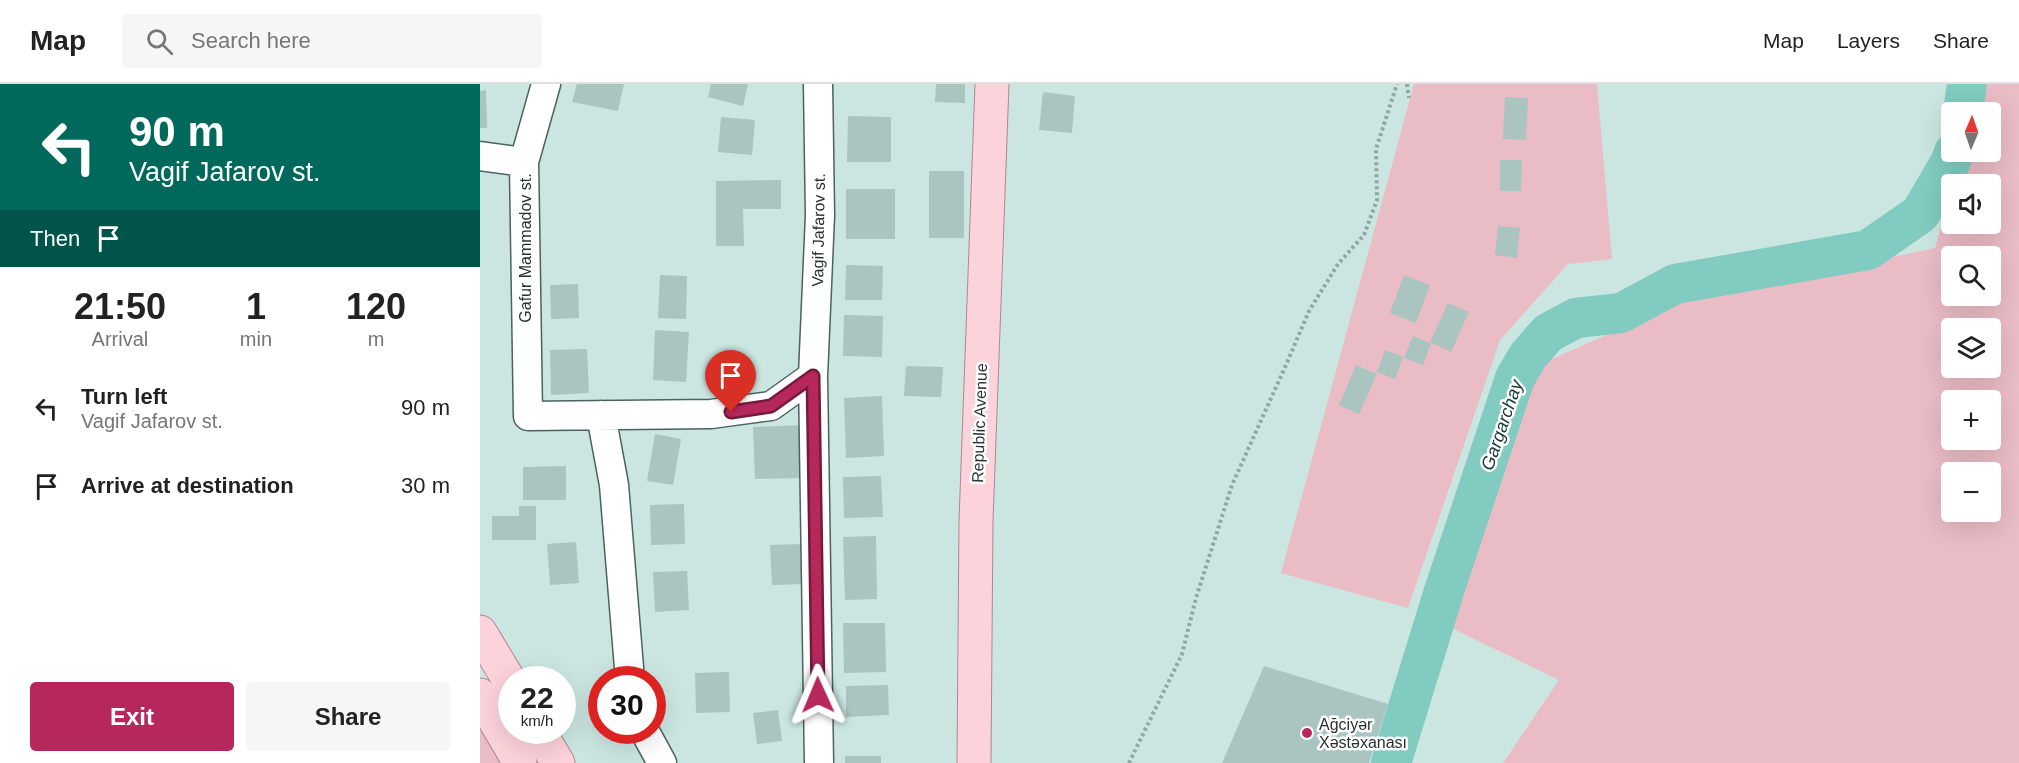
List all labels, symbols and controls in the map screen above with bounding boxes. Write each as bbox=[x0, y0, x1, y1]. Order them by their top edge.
search box bbox=[122, 14, 542, 68]
text: Map bbox=[30, 25, 86, 56]
icon: search bbox=[143, 25, 176, 58]
text: Search here bbox=[191, 28, 311, 53]
text: Map bbox=[1763, 29, 1804, 52]
text: Layers bbox=[1837, 29, 1900, 52]
text: Share bbox=[1933, 29, 1989, 52]
north arrow bbox=[1941, 102, 2001, 162]
map controls bbox=[1941, 102, 2001, 522]
icon: left bbox=[30, 108, 108, 186]
text: 90 m bbox=[129, 108, 225, 155]
text: Vagif Jafarov st. bbox=[129, 157, 321, 187]
street label: Gafur Mammadov st. bbox=[517, 173, 534, 323]
street label: Vagif Jafarov st. bbox=[809, 173, 828, 287]
button: sound bbox=[1941, 174, 2001, 234]
icon: arrive bbox=[92, 222, 125, 255]
text: Then bbox=[30, 226, 80, 251]
button: search bbox=[1941, 246, 2001, 306]
text: 21:50 bbox=[74, 286, 166, 327]
text: 1 bbox=[246, 286, 266, 327]
text: 120 bbox=[346, 286, 406, 327]
button: layers bbox=[1941, 318, 2001, 378]
text: Arrival bbox=[92, 328, 148, 350]
text: min bbox=[240, 328, 272, 350]
text: m bbox=[368, 328, 384, 350]
pin bbox=[705, 350, 756, 412]
icon: arrive bbox=[714, 359, 747, 392]
street label: Republic Avenue bbox=[969, 363, 990, 483]
water label: Gargarchay bbox=[1477, 376, 1527, 473]
text: Turn left bbox=[81, 384, 167, 409]
button: + bbox=[1941, 390, 2001, 450]
icon: left bbox=[30, 392, 63, 425]
text: 90 m bbox=[401, 395, 450, 420]
text: Vagif Jafarov st. bbox=[81, 410, 223, 432]
button: − bbox=[1941, 462, 2001, 522]
icon: arrive bbox=[30, 470, 63, 503]
text: Arrive at destination bbox=[81, 473, 294, 498]
text: 30 m bbox=[401, 473, 450, 498]
position arrow bbox=[786, 663, 850, 727]
speed limit sign: 30 bbox=[588, 666, 666, 744]
text: 22 bbox=[520, 681, 554, 714]
button: Exit bbox=[30, 682, 234, 751]
button: Share bbox=[246, 682, 450, 751]
text: km/h bbox=[521, 712, 553, 729]
place label: Ağciyər Xəstəxanası bbox=[1319, 716, 1407, 751]
marker: Ağciyər Xəstəxanası bbox=[1300, 726, 1314, 740]

